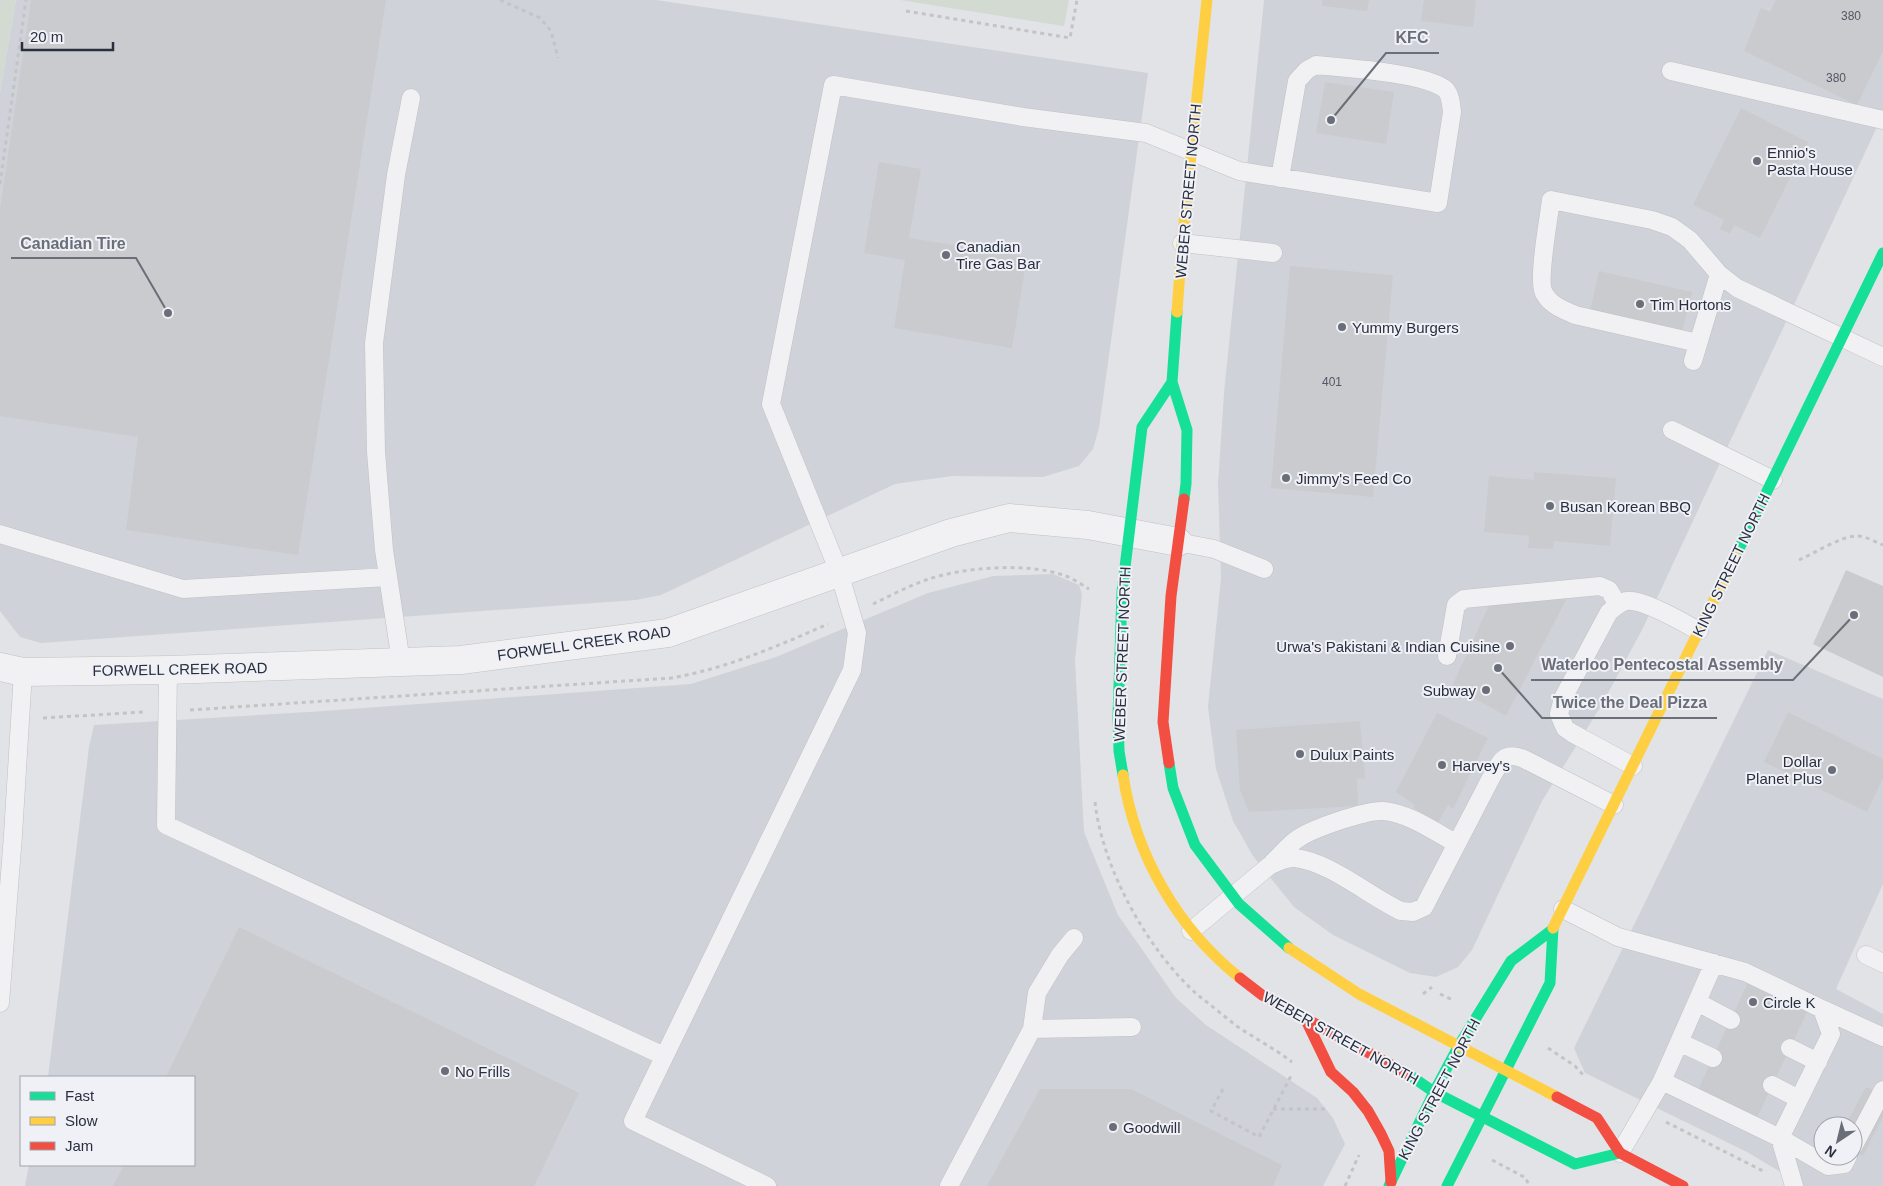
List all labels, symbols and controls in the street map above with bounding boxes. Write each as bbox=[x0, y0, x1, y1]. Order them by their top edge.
house number: 380 bbox=[1841, 9, 1861, 23]
scale bar bbox=[22, 20, 114, 52]
callout: KFC bbox=[1386, 22, 1439, 53]
text: 20 m bbox=[30, 28, 63, 45]
text: KFC bbox=[1396, 29, 1429, 46]
house number: 380 bbox=[1826, 71, 1846, 85]
street label: WEBER STREET NORTH bbox=[1172, 103, 1204, 279]
place label: Ennio's Pasta House bbox=[1767, 144, 1853, 178]
marker: Ennio's Pasta House bbox=[1751, 155, 1763, 167]
callout: Canadian Tire bbox=[11, 227, 136, 258]
text: Canadian Tire bbox=[20, 235, 126, 252]
place label: Canadian Tire Gas Bar bbox=[956, 238, 1040, 272]
marker: Canadian Tire Gas Bar bbox=[940, 249, 952, 261]
place label: Tim Hortons bbox=[1650, 296, 1731, 313]
marker: Tim Hortons bbox=[1634, 298, 1646, 310]
place label: Yummy Burgers bbox=[1352, 319, 1459, 336]
marker: Yummy Burgers bbox=[1336, 321, 1348, 333]
house number: 401 bbox=[1322, 375, 1342, 389]
place label: Jimmy's Feed Co bbox=[1296, 470, 1411, 487]
marker: Jimmy's Feed Co bbox=[1280, 472, 1292, 484]
street label: KING STREET NORTH bbox=[1689, 491, 1773, 639]
place label: Busan Korean BBQ bbox=[1560, 498, 1691, 515]
marker: Busan Korean BBQ bbox=[1544, 500, 1556, 512]
street label: WEBER STREET NORTH bbox=[1110, 566, 1134, 742]
street label: FORWELL CREEK ROAD bbox=[496, 622, 672, 664]
place label: Urwa's Pakistani & Indian Cuisine bbox=[1276, 638, 1500, 655]
marker: Urwa's Pakistani & Indian Cuisine bbox=[1504, 640, 1516, 652]
callout: Waterloo Pentecostal Assembly bbox=[1531, 649, 1793, 680]
text: Waterloo Pentecostal Assembly bbox=[1541, 656, 1783, 673]
street label: FORWELL CREEK ROAD bbox=[92, 659, 268, 679]
place label: Subway bbox=[1423, 682, 1476, 699]
marker: Subway bbox=[1480, 684, 1492, 696]
callout: Twice the Deal Pizza bbox=[1542, 687, 1717, 718]
text: Twice the Deal Pizza bbox=[1553, 694, 1707, 711]
place label: Dulux Paints bbox=[1310, 746, 1394, 763]
marker: Dulux Paints bbox=[1294, 748, 1306, 760]
place label: Dollar Planet Plus bbox=[1746, 753, 1822, 787]
place label: Harvey's bbox=[1452, 757, 1510, 774]
marker: Harvey's bbox=[1436, 759, 1448, 771]
marker: Dollar Planet Plus bbox=[1826, 764, 1838, 776]
street label: WEBER STREET NORTH bbox=[1260, 988, 1422, 1088]
place label: Circle K bbox=[1763, 994, 1816, 1011]
marker: Circle K bbox=[1747, 996, 1759, 1008]
street label: KING STREET NORTH bbox=[1395, 1016, 1483, 1162]
place label: No Frills bbox=[455, 1063, 510, 1080]
marker: No Frills bbox=[439, 1065, 451, 1077]
legend bbox=[20, 1076, 195, 1166]
text: Fast bbox=[65, 1087, 95, 1104]
text: Slow bbox=[65, 1112, 98, 1129]
north arrow bbox=[1813, 1116, 1863, 1166]
place label: Goodwill bbox=[1123, 1119, 1181, 1136]
marker: Goodwill bbox=[1107, 1121, 1119, 1133]
text: Jam bbox=[65, 1137, 93, 1154]
text: N bbox=[1822, 1142, 1839, 1161]

